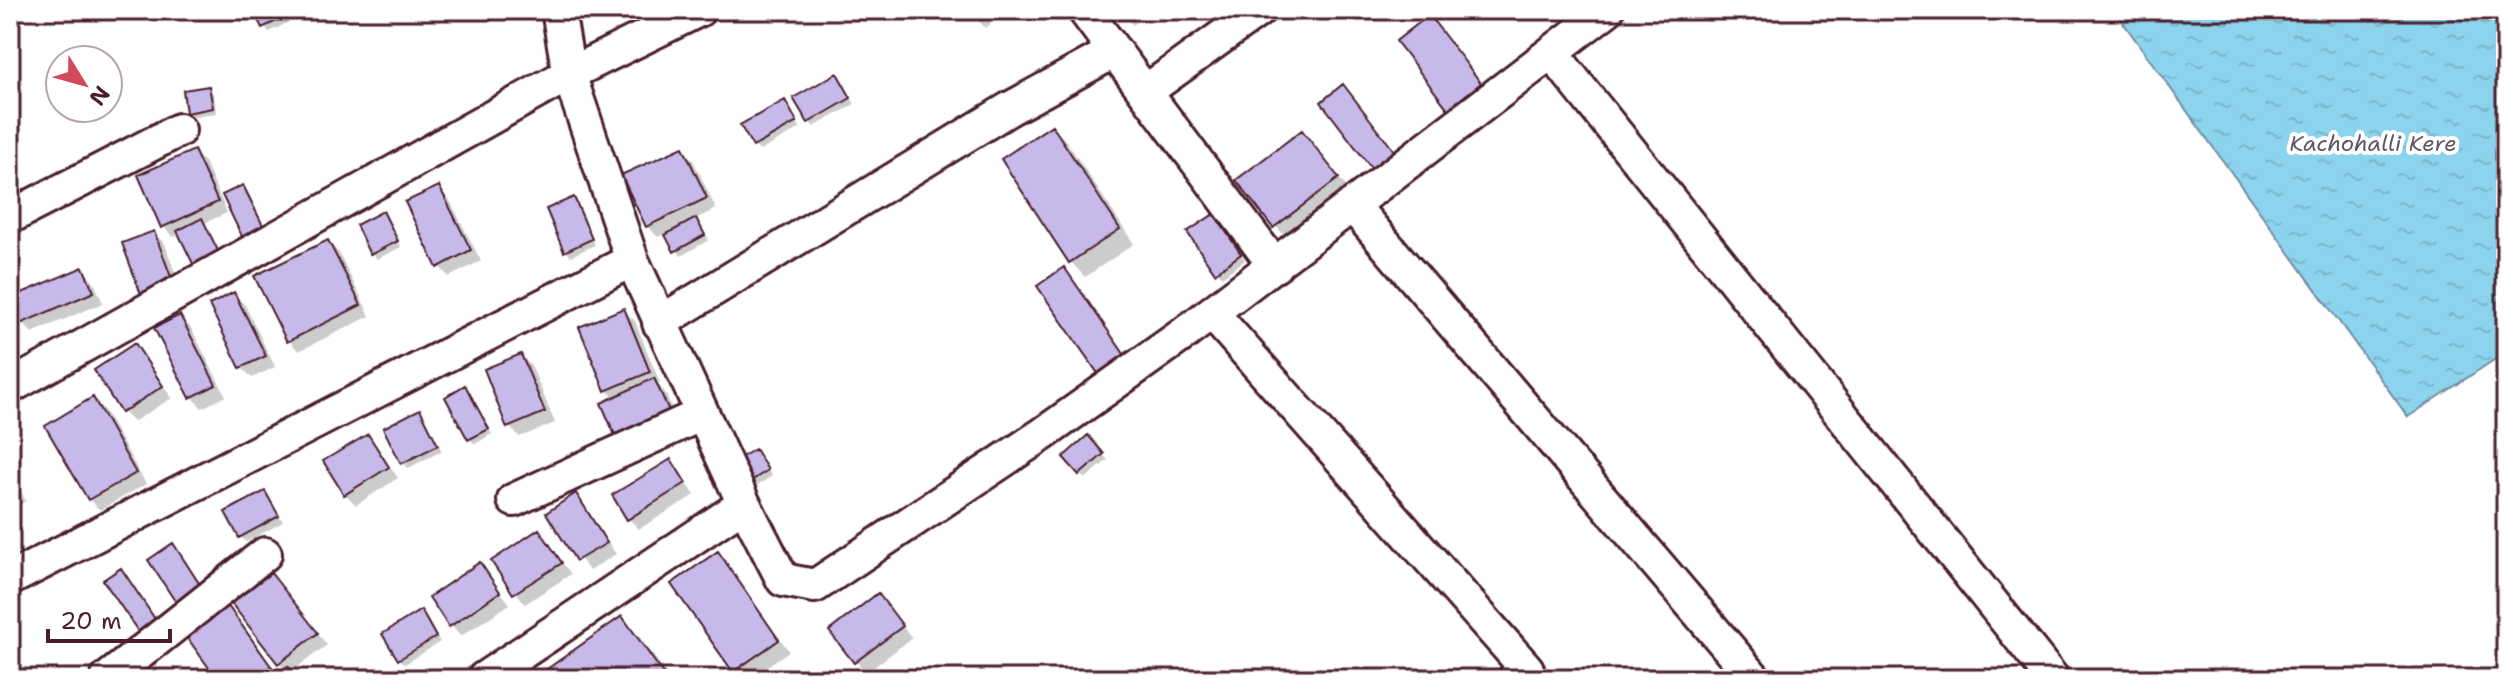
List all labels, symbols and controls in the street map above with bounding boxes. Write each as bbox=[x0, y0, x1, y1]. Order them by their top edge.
north arrow bbox=[44, 44, 124, 124]
text: N bbox=[83, 80, 116, 111]
water label: Kachohalli Kere bbox=[2289, 129, 2457, 158]
scale bar bbox=[48, 593, 170, 643]
text: 20 m bbox=[60, 605, 122, 637]

